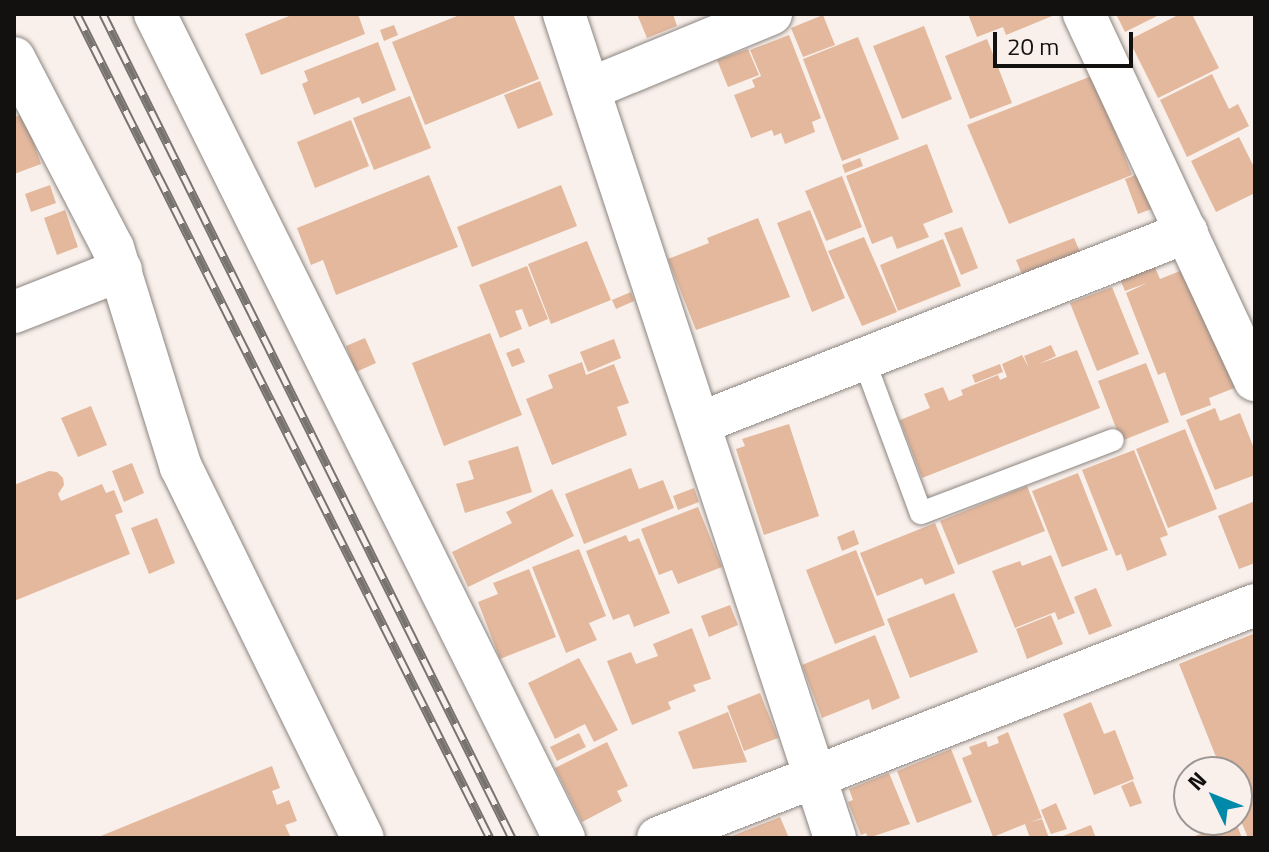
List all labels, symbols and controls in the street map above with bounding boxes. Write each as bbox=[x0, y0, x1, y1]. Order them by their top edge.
scale bar bbox=[997, 16, 1137, 66]
text: 20 m bbox=[1007, 28, 1059, 64]
north arrow bbox=[1173, 756, 1253, 836]
text: N bbox=[1179, 764, 1215, 798]

